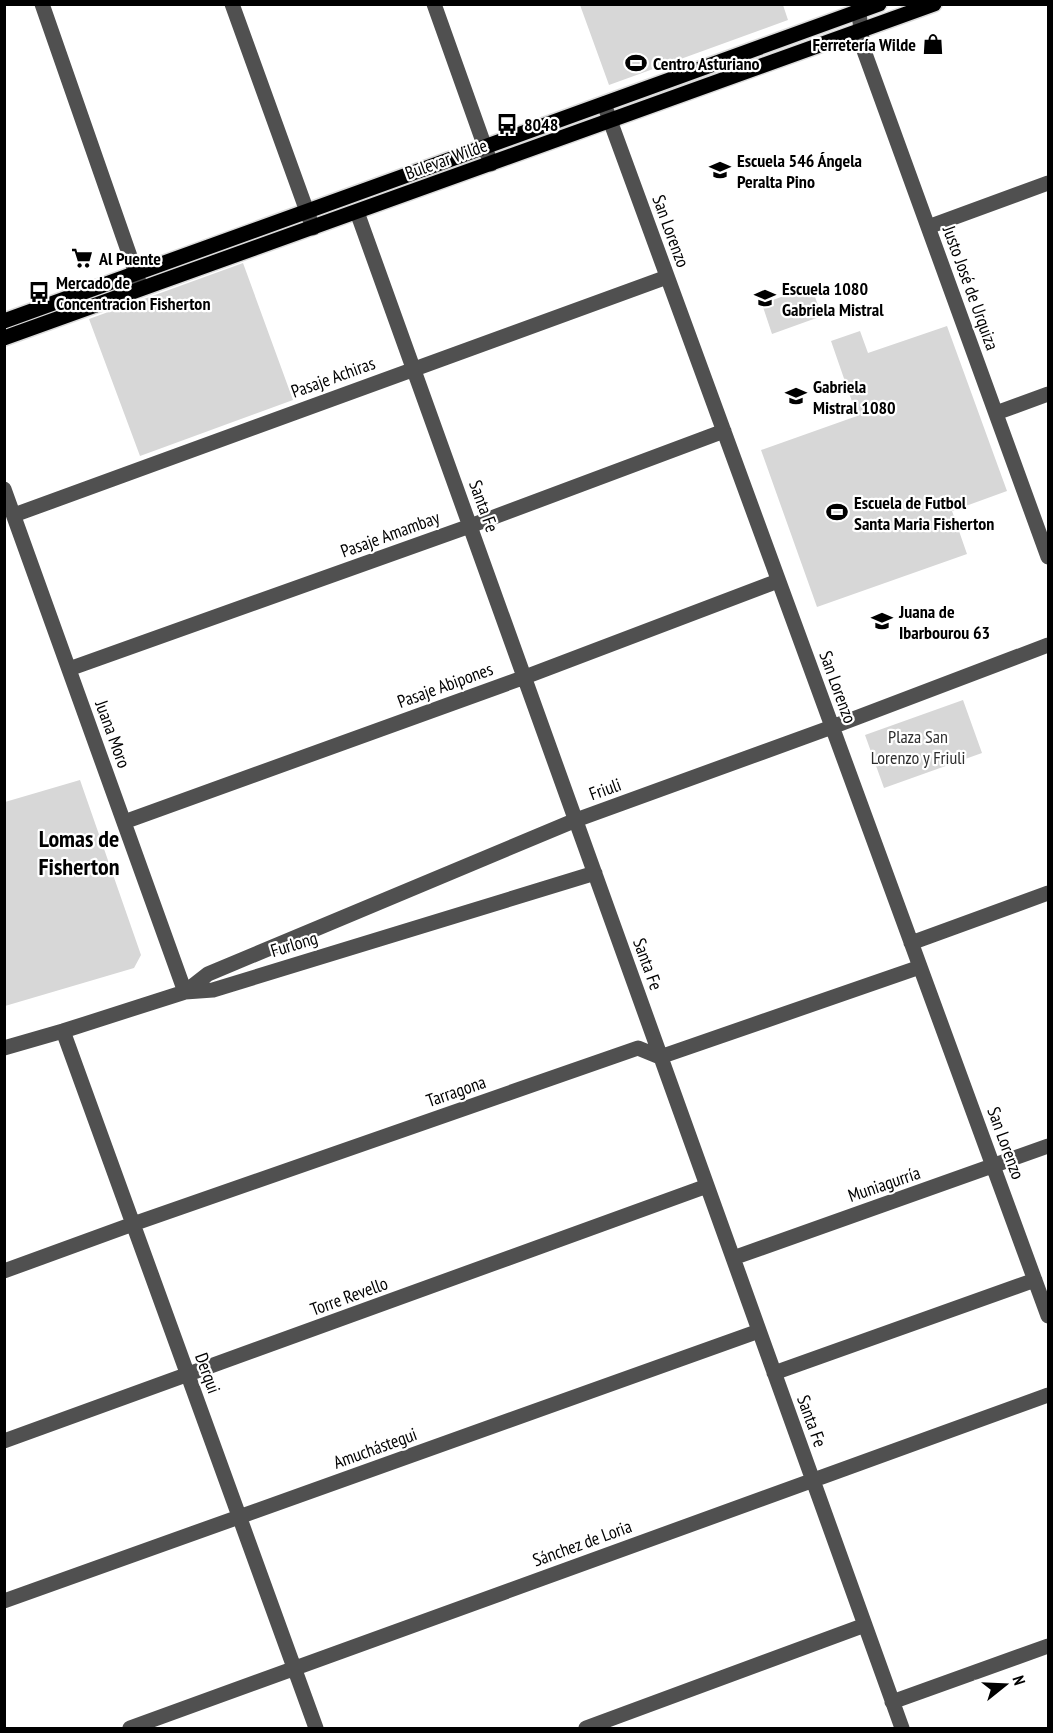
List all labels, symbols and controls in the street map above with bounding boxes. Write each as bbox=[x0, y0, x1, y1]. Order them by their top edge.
shop icon: Ferretería Wilde bbox=[921, 32, 945, 56]
place label: Ferretería Wilde bbox=[812, 33, 916, 56]
sports icon: Centro Asturiano bbox=[624, 51, 648, 75]
place label: Centro Asturiano bbox=[653, 52, 760, 75]
bus stop icon: 8048 bbox=[495, 112, 519, 136]
place label: 8048 bbox=[524, 113, 558, 136]
street label: Bulevar Wilde bbox=[402, 134, 490, 184]
place label: Escuela 546 Ángela Peralta Pino bbox=[737, 149, 862, 193]
school or university icon: Escuela 546 Ángela Peralta Pino bbox=[708, 158, 732, 182]
street label: San Lorenzo bbox=[647, 192, 695, 271]
street label: Justo José de Urquiza bbox=[938, 222, 1004, 353]
supermarket icon: Al Puente bbox=[70, 246, 94, 270]
place label: Al Puente bbox=[98, 247, 161, 270]
place label: Mercado de Concentracion Fisherton bbox=[56, 271, 210, 315]
place label: Escuela 1080 Gabriela Mistral bbox=[782, 277, 884, 321]
bus stop icon: Mercado de Concentracion Fisherton bbox=[27, 280, 51, 304]
school or university icon: Escuela 1080 Gabriela Mistral bbox=[753, 286, 777, 310]
street label: Pasaje Achiras bbox=[288, 351, 378, 403]
place label: Gabriela Mistral 1080 bbox=[813, 375, 896, 419]
school or university icon: Gabriela Mistral 1080 bbox=[784, 384, 808, 408]
street label: Santa Fe bbox=[464, 477, 504, 535]
place label: Escuela de Futbol Santa Maria Fisherton bbox=[854, 491, 994, 535]
sports icon: Escuela de Futbol Santa Maria Fisherton bbox=[825, 500, 849, 524]
street label: Pasaje Amambay bbox=[337, 505, 443, 563]
place label: Juana de Ibarbourou 63 bbox=[898, 600, 990, 644]
school or university icon: Juana de Ibarbourou 63 bbox=[870, 609, 894, 633]
street label: San Lorenzo bbox=[814, 648, 862, 727]
street label: Pasaje Abipones bbox=[394, 657, 496, 713]
street label: Juana Moro bbox=[90, 696, 136, 771]
park label: Plaza San Lorenzo y Friuli bbox=[871, 725, 965, 769]
street label: Friuli bbox=[586, 773, 624, 805]
district label: Lomas de Fisherton bbox=[39, 823, 119, 882]
street label: Furlong bbox=[268, 926, 320, 962]
street label: Santa Fe bbox=[628, 935, 668, 993]
street label: Tarragona bbox=[423, 1070, 489, 1112]
street label: San Lorenzo bbox=[982, 1104, 1030, 1183]
street label: Muniagurría bbox=[845, 1161, 923, 1207]
street label: Torre Revello bbox=[307, 1271, 391, 1321]
street label: Derqui bbox=[190, 1350, 226, 1396]
street label: Santa Fe bbox=[792, 1392, 832, 1450]
street label: Amuchástegui bbox=[330, 1422, 420, 1474]
street label: Sánchez de Loria bbox=[529, 1514, 635, 1572]
north arrow bbox=[975, 1655, 1035, 1715]
text: N bbox=[1008, 1673, 1030, 1688]

